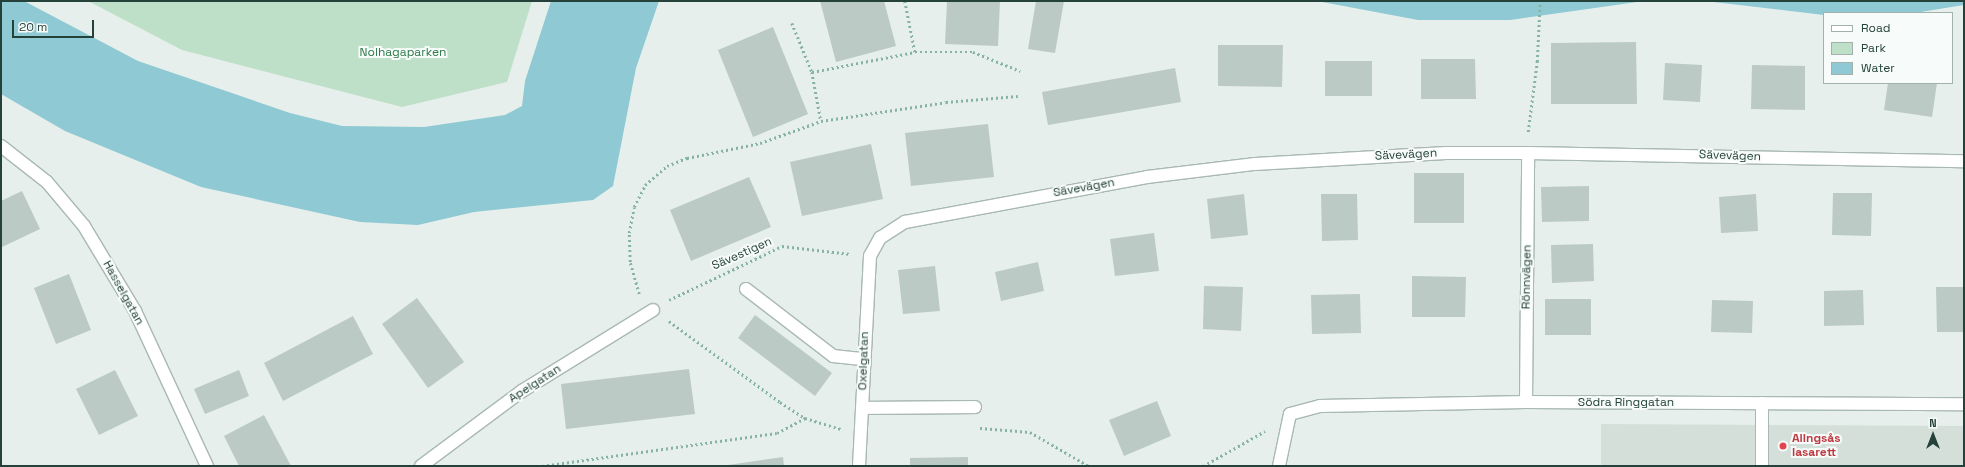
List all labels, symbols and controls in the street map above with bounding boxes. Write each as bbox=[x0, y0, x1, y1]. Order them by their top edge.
scale bar bbox=[14, 12, 96, 38]
legend bbox=[1823, 12, 1953, 84]
text: 20 m bbox=[19, 19, 47, 35]
text: Road bbox=[1861, 20, 1890, 36]
text: Park bbox=[1861, 40, 1886, 56]
park label: Nolhagaparken bbox=[360, 46, 446, 60]
text: Water bbox=[1861, 60, 1895, 76]
street label: Sävevägen bbox=[1375, 146, 1437, 164]
street label: Sävevägen bbox=[1699, 148, 1761, 164]
street label: Sävevägen bbox=[1052, 176, 1116, 200]
street label: Sävestigen bbox=[710, 234, 774, 274]
street label: Rönnvägen bbox=[1519, 245, 1535, 309]
street label: Hasselgatan bbox=[99, 258, 147, 328]
street label: Oxelgatan bbox=[856, 331, 872, 391]
street label: Apelgatan bbox=[506, 362, 564, 406]
street label: Södra Ringgatan bbox=[1578, 396, 1674, 410]
north arrow bbox=[1913, 415, 1953, 455]
text: N bbox=[1929, 416, 1937, 430]
place label: Alingsås lasarett bbox=[1792, 432, 1840, 460]
marker: Alingsås lasarett bbox=[1777, 440, 1789, 452]

